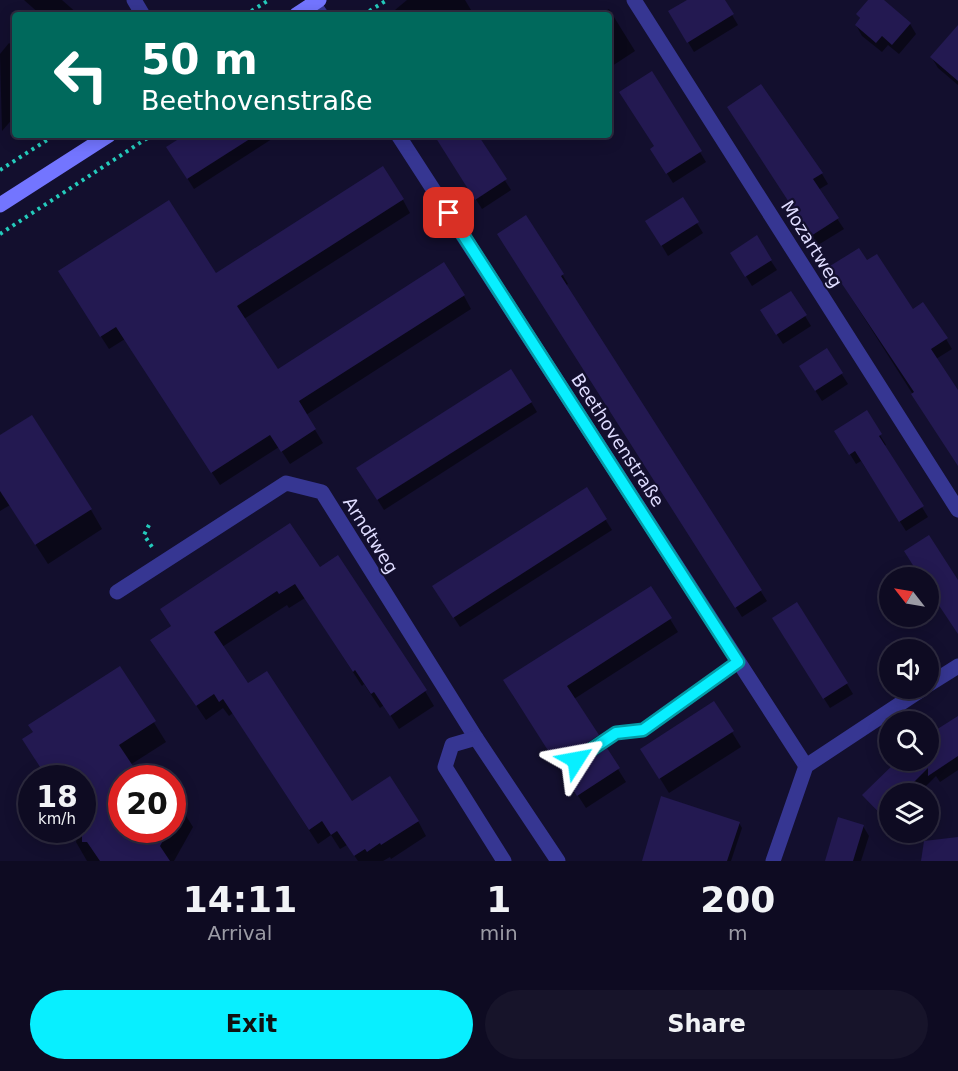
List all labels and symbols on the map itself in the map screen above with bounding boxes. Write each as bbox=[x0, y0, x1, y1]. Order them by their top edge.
pin bbox=[423, 187, 474, 238]
street label: Mozartweg bbox=[777, 197, 847, 291]
street label: Beethovenstraße bbox=[567, 370, 669, 510]
street label: Arndtweg bbox=[339, 493, 403, 577]
north arrow bbox=[879, 567, 939, 627]
position arrow bbox=[544, 728, 608, 792]
speed limit sign: 20 bbox=[108, 765, 186, 843]

